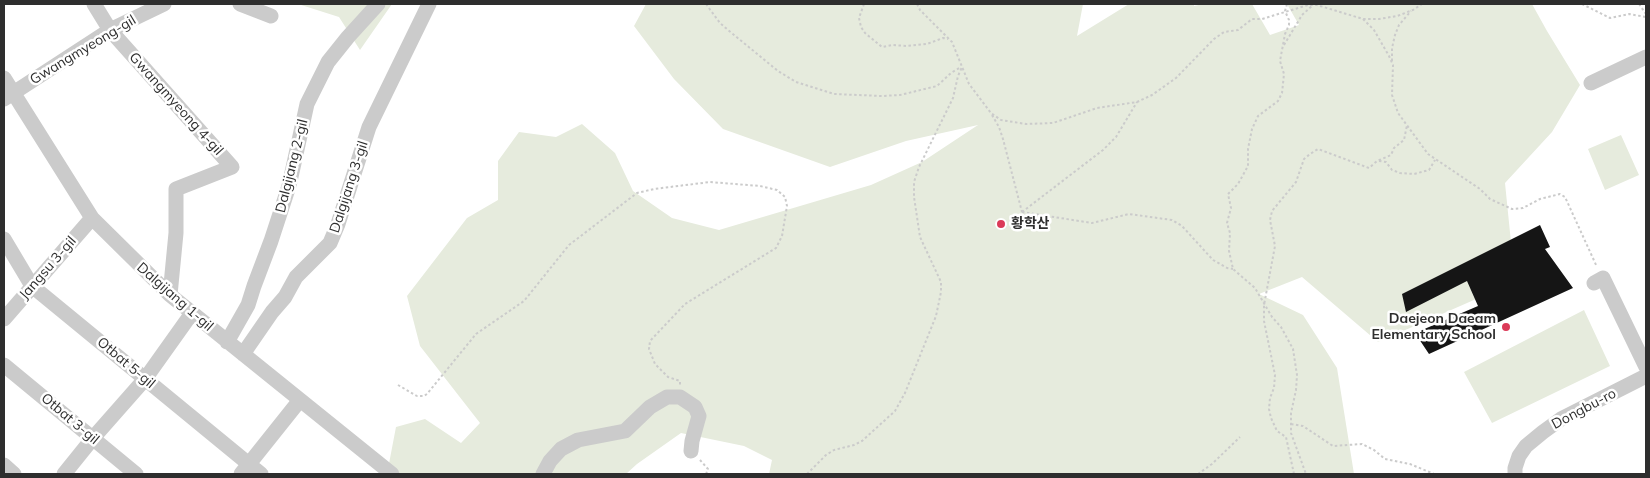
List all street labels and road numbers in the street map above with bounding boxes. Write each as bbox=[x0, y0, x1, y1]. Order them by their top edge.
street label: Gwangmyeong-gil bbox=[27, 12, 139, 88]
street label: Gwangmyeong 4-gil bbox=[125, 49, 227, 159]
street label: Dalgijang 2-gil bbox=[272, 118, 312, 214]
street label: Dalgijang 3-gil bbox=[326, 139, 372, 235]
street label: Jangsu 3-gil bbox=[16, 233, 80, 303]
street label: Dalgijang 1-gil bbox=[133, 259, 217, 335]
street label: Otbat 5-gil bbox=[93, 334, 159, 392]
street label: Dongbu-ro bbox=[1549, 385, 1619, 433]
street label: Otbat 3-gil bbox=[37, 390, 103, 448]

